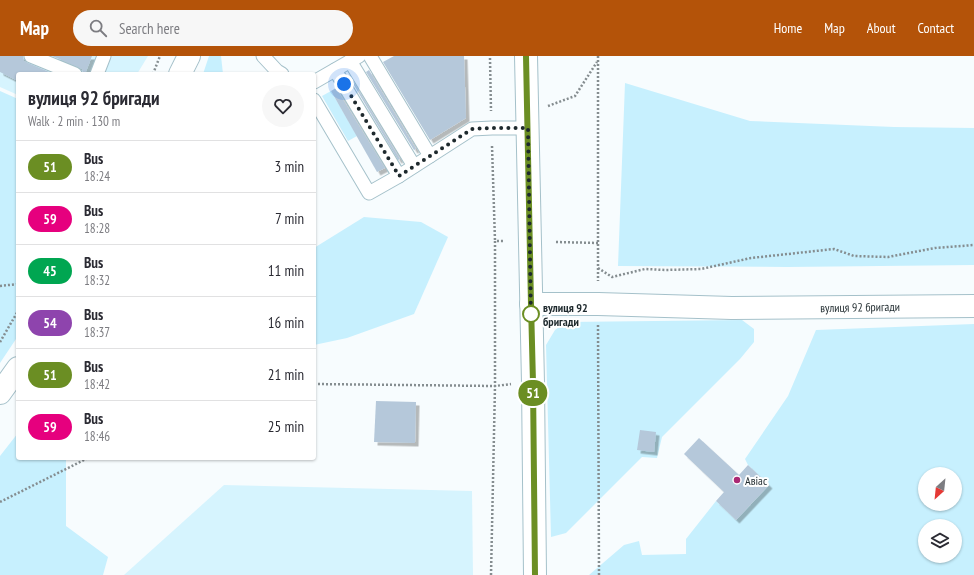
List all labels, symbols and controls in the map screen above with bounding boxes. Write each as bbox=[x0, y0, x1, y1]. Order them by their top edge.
search box bbox=[73, 10, 353, 46]
text: Map bbox=[20, 16, 49, 40]
icon: search bbox=[87, 17, 109, 39]
text: Search here bbox=[119, 19, 180, 38]
text: Home bbox=[774, 19, 802, 37]
text: Map bbox=[824, 19, 845, 37]
text: About bbox=[867, 19, 896, 37]
text: Contact bbox=[918, 19, 954, 37]
your location bbox=[334, 74, 354, 94]
button: heart bbox=[262, 85, 304, 127]
text: вулиця 92 бригади bbox=[28, 86, 159, 110]
text: Walk · 2 min · 130 m bbox=[28, 113, 120, 130]
text: Bus bbox=[84, 149, 103, 168]
text: 3 min bbox=[274, 157, 304, 176]
text: 51 bbox=[43, 158, 57, 176]
text: 18:24 bbox=[84, 168, 110, 185]
text: Bus bbox=[84, 201, 103, 220]
text: 7 min bbox=[275, 209, 304, 228]
text: 59 bbox=[43, 210, 57, 228]
text: 18:28 bbox=[84, 220, 110, 237]
text: Bus bbox=[84, 253, 103, 272]
text: 11 min bbox=[268, 261, 304, 280]
text: 45 bbox=[43, 262, 57, 280]
text: 18:32 bbox=[84, 272, 110, 289]
street label: вулиця 92 бригади bbox=[820, 299, 900, 315]
place label: вулиця 92 бригади bbox=[543, 300, 588, 329]
text: Bus bbox=[84, 305, 103, 324]
marker: вулиця 92 бригади bbox=[522, 305, 540, 323]
text: 16 min bbox=[268, 313, 304, 332]
text: 54 bbox=[43, 314, 57, 332]
text: 18:37 bbox=[84, 324, 110, 341]
text: Bus bbox=[84, 357, 103, 376]
text: 21 min bbox=[268, 365, 304, 384]
text: 51 bbox=[43, 366, 57, 384]
text: 18:42 bbox=[84, 376, 110, 393]
line badge: 51 bbox=[515, 380, 551, 406]
text: 51 bbox=[526, 384, 540, 402]
text: Bus bbox=[84, 409, 103, 428]
text: 25 min bbox=[268, 417, 304, 436]
text: 59 bbox=[43, 418, 57, 436]
text: 18:46 bbox=[84, 428, 110, 445]
north arrow bbox=[918, 467, 962, 511]
map controls bbox=[918, 467, 962, 563]
place label: Авіас bbox=[745, 473, 768, 488]
marker: Авіас bbox=[732, 475, 742, 485]
button: layers bbox=[918, 519, 962, 563]

